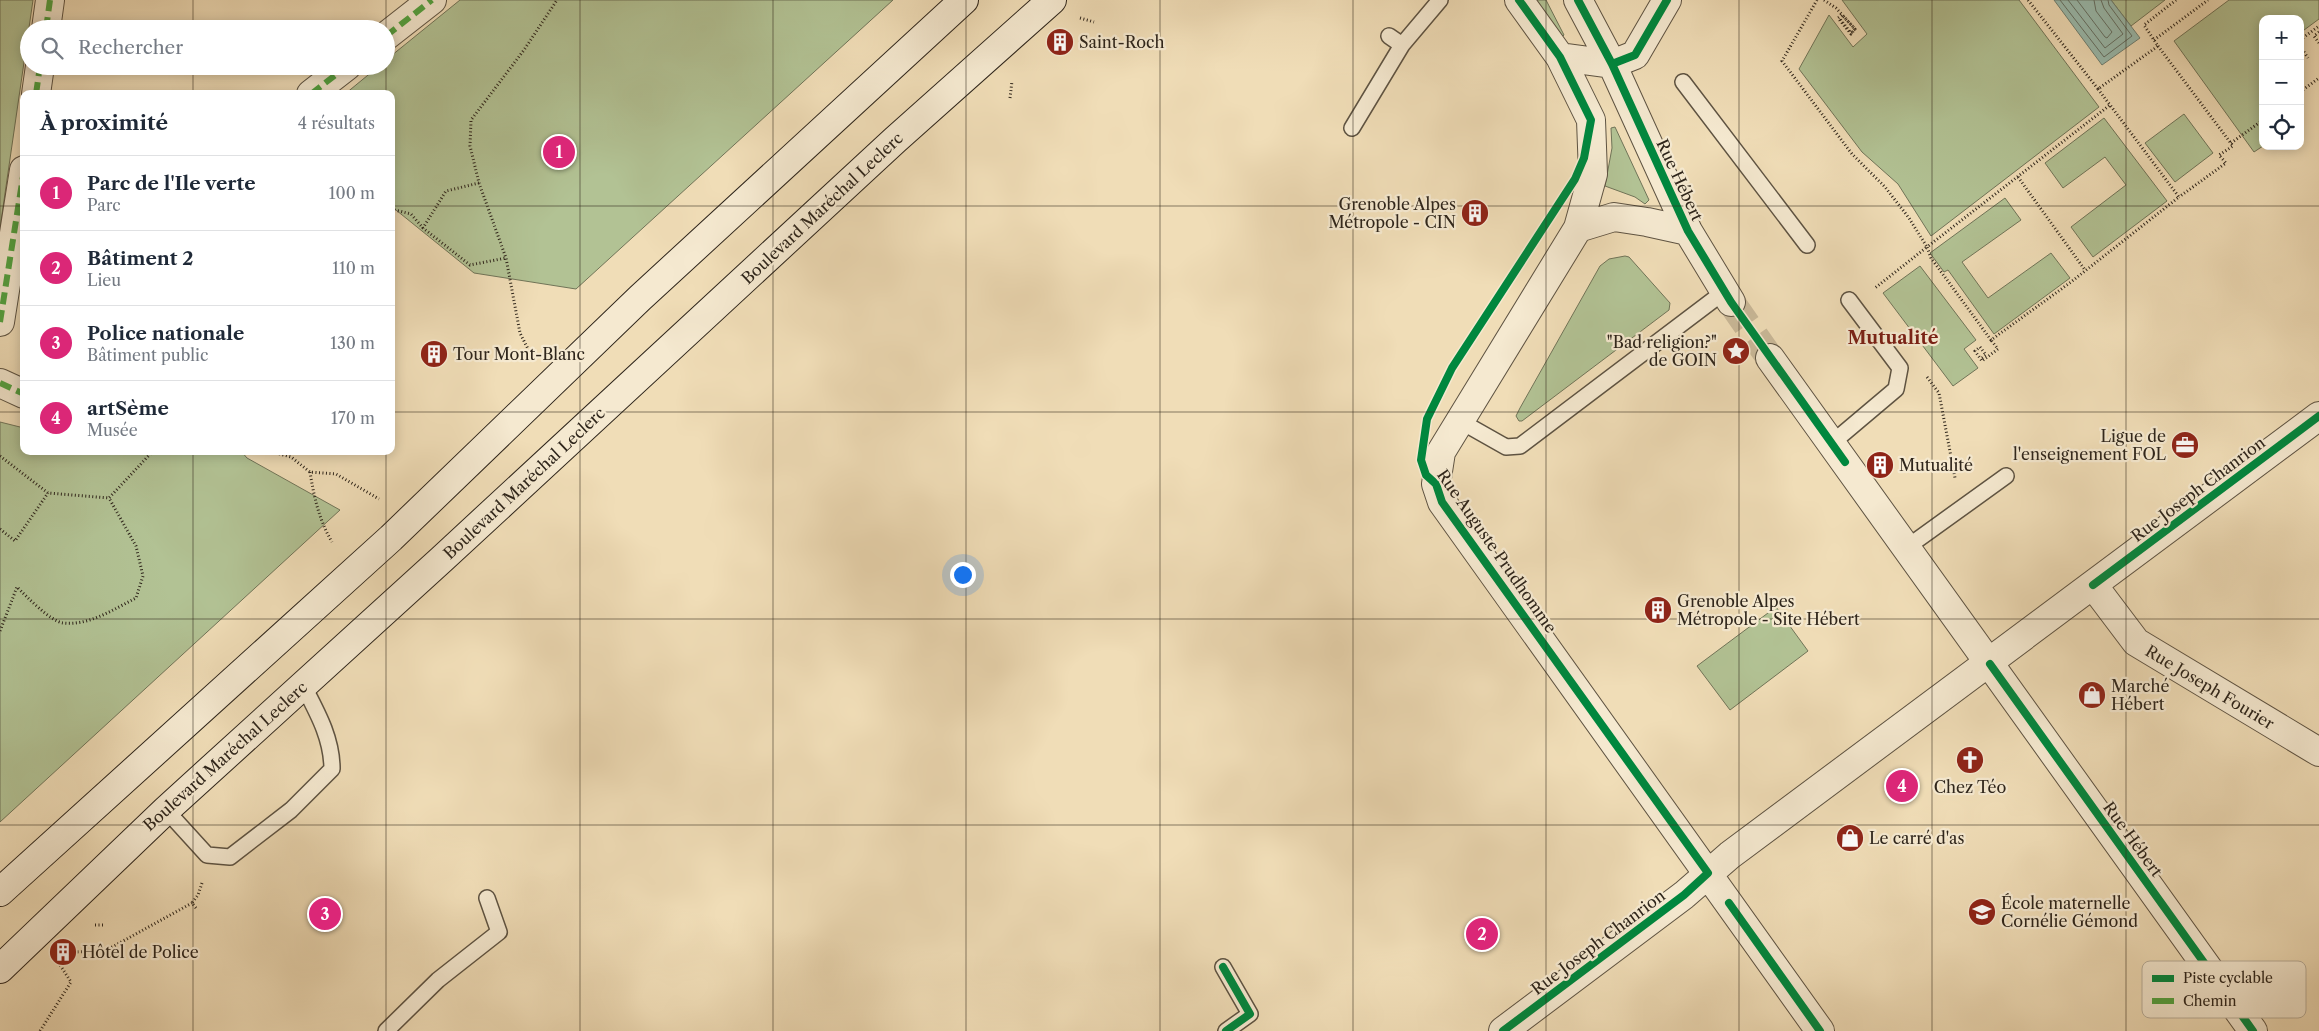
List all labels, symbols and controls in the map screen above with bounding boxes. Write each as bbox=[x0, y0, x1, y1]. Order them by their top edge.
map controls bbox=[2259, 15, 2304, 150]
button: + bbox=[2259, 15, 2304, 60]
search box bbox=[20, 20, 395, 75]
building icon: Saint-Roch bbox=[1045, 27, 1075, 57]
place label: Saint-Roch bbox=[1079, 32, 1164, 52]
icon: search bbox=[38, 34, 66, 62]
text: Rechercher bbox=[78, 36, 183, 59]
button: − bbox=[2259, 60, 2304, 105]
button: locate bbox=[2259, 105, 2304, 150]
text: À proximité bbox=[40, 110, 168, 135]
text: 4 résultats bbox=[298, 113, 375, 133]
street label: Boulevard Maréchal Leclerc bbox=[737, 128, 907, 288]
pin: 1 bbox=[543, 133, 575, 171]
street label: Rue Hébert bbox=[1652, 136, 1708, 224]
text: Parc de l'Ile verte bbox=[87, 172, 256, 195]
text: 1 bbox=[52, 183, 60, 203]
text: 100 m bbox=[329, 183, 375, 203]
place label: Grenoble Alpes Métropole - CIN bbox=[1328, 194, 1456, 232]
text: Parc bbox=[87, 195, 121, 215]
building icon: Grenoble Alpes Métropole - CIN bbox=[1460, 198, 1490, 228]
text: Bâtiment 2 bbox=[87, 247, 193, 270]
text: 2 bbox=[51, 258, 61, 278]
text: 110 m bbox=[332, 258, 375, 278]
text: Lieu bbox=[87, 270, 121, 290]
text: Police nationale bbox=[87, 322, 244, 345]
district label: Mutualité bbox=[1847, 327, 1939, 349]
place label: "Bad religion?" de GOIN bbox=[1607, 332, 1717, 370]
text: 3 bbox=[51, 333, 61, 353]
text: 130 m bbox=[330, 333, 375, 353]
place icon: "Bad religion?" de GOIN bbox=[1721, 336, 1751, 366]
building icon: Tour Mont-Blanc bbox=[419, 339, 449, 369]
place label: Tour Mont-Blanc bbox=[453, 344, 585, 364]
text: Bâtiment public bbox=[87, 345, 208, 365]
text: artSème bbox=[87, 397, 169, 420]
street label: Boulevard Maréchal Leclerc bbox=[439, 403, 609, 563]
text: 4 bbox=[51, 408, 61, 428]
text: 170 m bbox=[331, 408, 375, 428]
text: Musée bbox=[87, 420, 138, 440]
place label: Ligue de l'enseignement FOL bbox=[2013, 426, 2167, 464]
office icon: Ligue de l'enseignement FOL bbox=[2170, 430, 2200, 460]
street label: Rue Joseph Chanrion bbox=[2127, 432, 2269, 546]
building icon: Mutualité bbox=[1865, 450, 1895, 480]
place label: Mutualité bbox=[1899, 455, 1973, 475]
street label: Rue Auguste Prudhomme bbox=[1433, 465, 1561, 637]
your location bbox=[950, 562, 976, 588]
place label: Grenoble Alpes Métropole - Site Hébert bbox=[1677, 591, 1860, 629]
building icon: Grenoble Alpes Métropole - Site Hébert bbox=[1643, 595, 1673, 625]
street label: Rue Joseph Fourier bbox=[2142, 641, 2278, 734]
place label: Marché Hébert bbox=[2111, 676, 2169, 714]
street label: Boulevard Maréchal Leclerc bbox=[139, 677, 311, 835]
shop icon: Marché Hébert bbox=[2077, 680, 2107, 710]
church icon: Chez Téo bbox=[1955, 745, 1985, 775]
pin: 4 bbox=[1886, 767, 1918, 805]
place label: Chez Téo bbox=[1934, 777, 2007, 797]
street label: Rue Hébert bbox=[2099, 797, 2167, 881]
shop icon: Le carré d'as bbox=[1835, 823, 1865, 853]
place label: Le carré d'as bbox=[1869, 828, 1964, 848]
street label: Rue Joseph Chanrion bbox=[1527, 885, 1669, 999]
place label: École maternelle Cornélie Gémond bbox=[2001, 893, 2138, 931]
pin: 3 bbox=[309, 895, 341, 933]
school or university icon: École maternelle Cornélie Gémond bbox=[1967, 897, 1997, 927]
pin: 2 bbox=[1466, 915, 1498, 953]
building icon: Hôtel de Police bbox=[48, 937, 78, 967]
place label: Hôtel de Police bbox=[82, 942, 199, 962]
legend bbox=[2142, 961, 2306, 1018]
text: Piste cyclable bbox=[2183, 969, 2273, 987]
text: Chemin bbox=[2183, 992, 2237, 1010]

